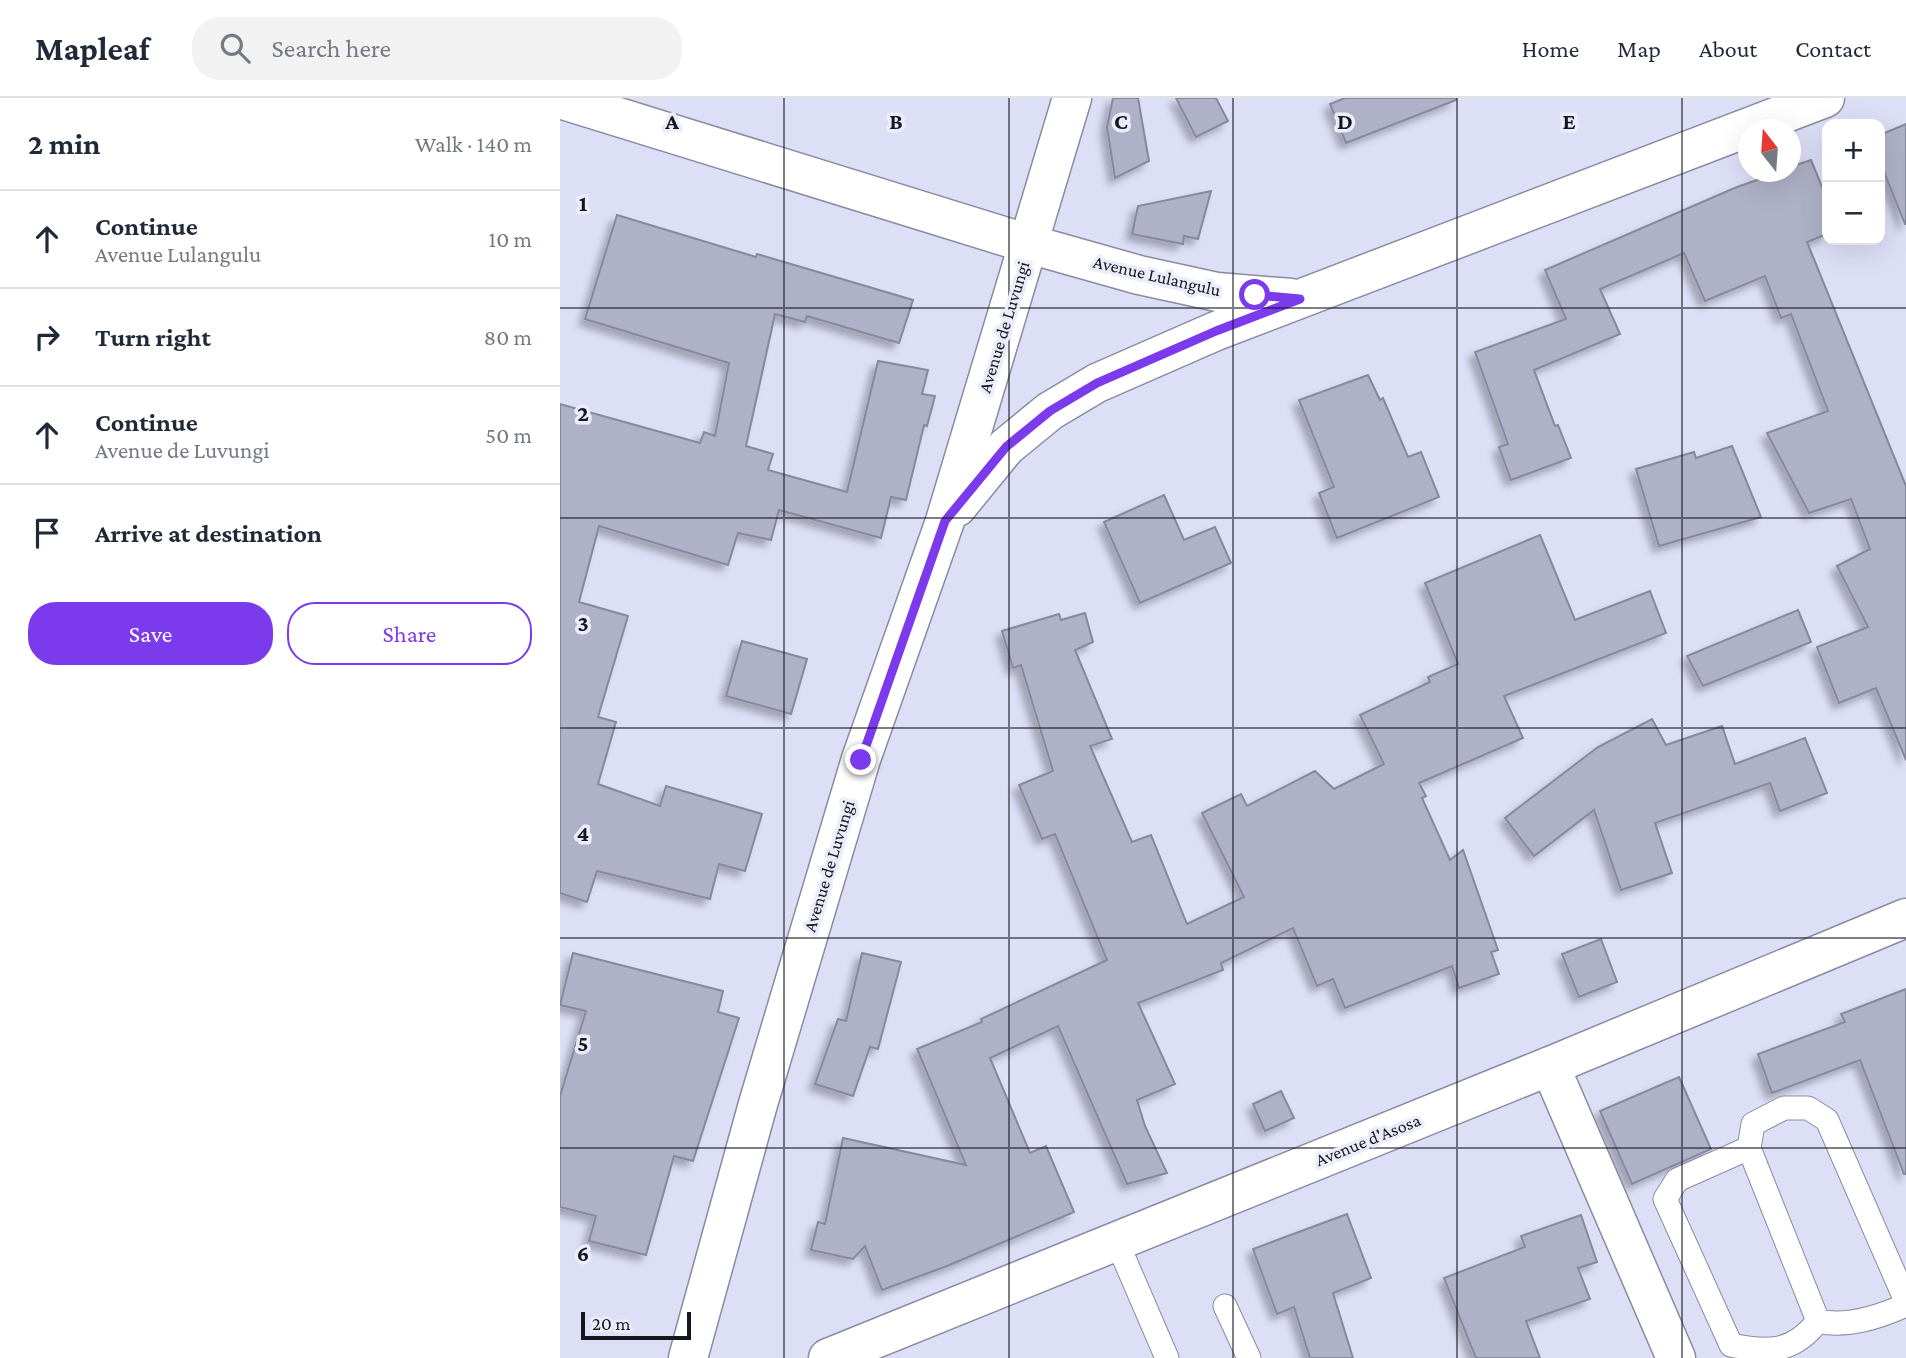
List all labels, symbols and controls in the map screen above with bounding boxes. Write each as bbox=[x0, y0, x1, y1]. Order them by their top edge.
search box bbox=[192, 17, 682, 80]
icon: search bbox=[216, 29, 254, 67]
text: Mapleaf bbox=[35, 30, 150, 67]
text: Search here bbox=[272, 34, 391, 63]
text: Home bbox=[1522, 35, 1579, 62]
text: Map bbox=[1617, 35, 1661, 62]
text: About bbox=[1699, 35, 1757, 62]
text: Contact bbox=[1795, 35, 1871, 62]
text: A bbox=[664, 108, 679, 134]
text: B bbox=[889, 108, 903, 134]
text: C bbox=[1114, 108, 1128, 134]
text: D bbox=[1337, 108, 1353, 134]
text: E bbox=[1562, 108, 1576, 134]
north arrow bbox=[1738, 119, 1801, 182]
map controls bbox=[1822, 119, 1885, 245]
button: + bbox=[1822, 119, 1885, 182]
text: 2 min bbox=[28, 127, 100, 160]
text: Walk · 140 m bbox=[415, 131, 532, 157]
button: − bbox=[1822, 182, 1885, 245]
text: 1 bbox=[579, 190, 588, 216]
text: Continue bbox=[95, 212, 198, 241]
icon: ahead bbox=[28, 220, 66, 258]
text: 10 m bbox=[489, 226, 532, 252]
text: Avenue Lulangulu bbox=[95, 241, 261, 267]
street label: Avenue Lulangulu bbox=[1091, 252, 1223, 300]
street label: Avenue de Luvungi bbox=[974, 259, 1034, 395]
route start bbox=[1239, 279, 1270, 310]
icon: right bbox=[28, 318, 66, 356]
text: Turn right bbox=[95, 323, 211, 352]
text: 80 m bbox=[484, 324, 532, 350]
text: 2 bbox=[577, 400, 589, 426]
text: Continue bbox=[95, 408, 198, 437]
icon: ahead bbox=[28, 416, 66, 454]
text: 50 m bbox=[485, 422, 532, 448]
text: Avenue de Luvungi bbox=[95, 437, 269, 463]
icon: arrive bbox=[28, 514, 66, 552]
text: Arrive at destination bbox=[95, 519, 322, 548]
button: Save bbox=[28, 602, 273, 665]
button: Share bbox=[287, 602, 532, 665]
text: 3 bbox=[577, 610, 589, 636]
route end bbox=[845, 744, 876, 775]
street label: Avenue de Luvungi bbox=[799, 798, 859, 934]
text: 4 bbox=[577, 820, 589, 846]
text: 5 bbox=[577, 1030, 589, 1056]
street label: Avenue d'Asosa bbox=[1313, 1110, 1423, 1170]
text: 6 bbox=[577, 1240, 589, 1266]
scale bar bbox=[581, 1309, 691, 1341]
text: 20 m bbox=[592, 1313, 631, 1334]

